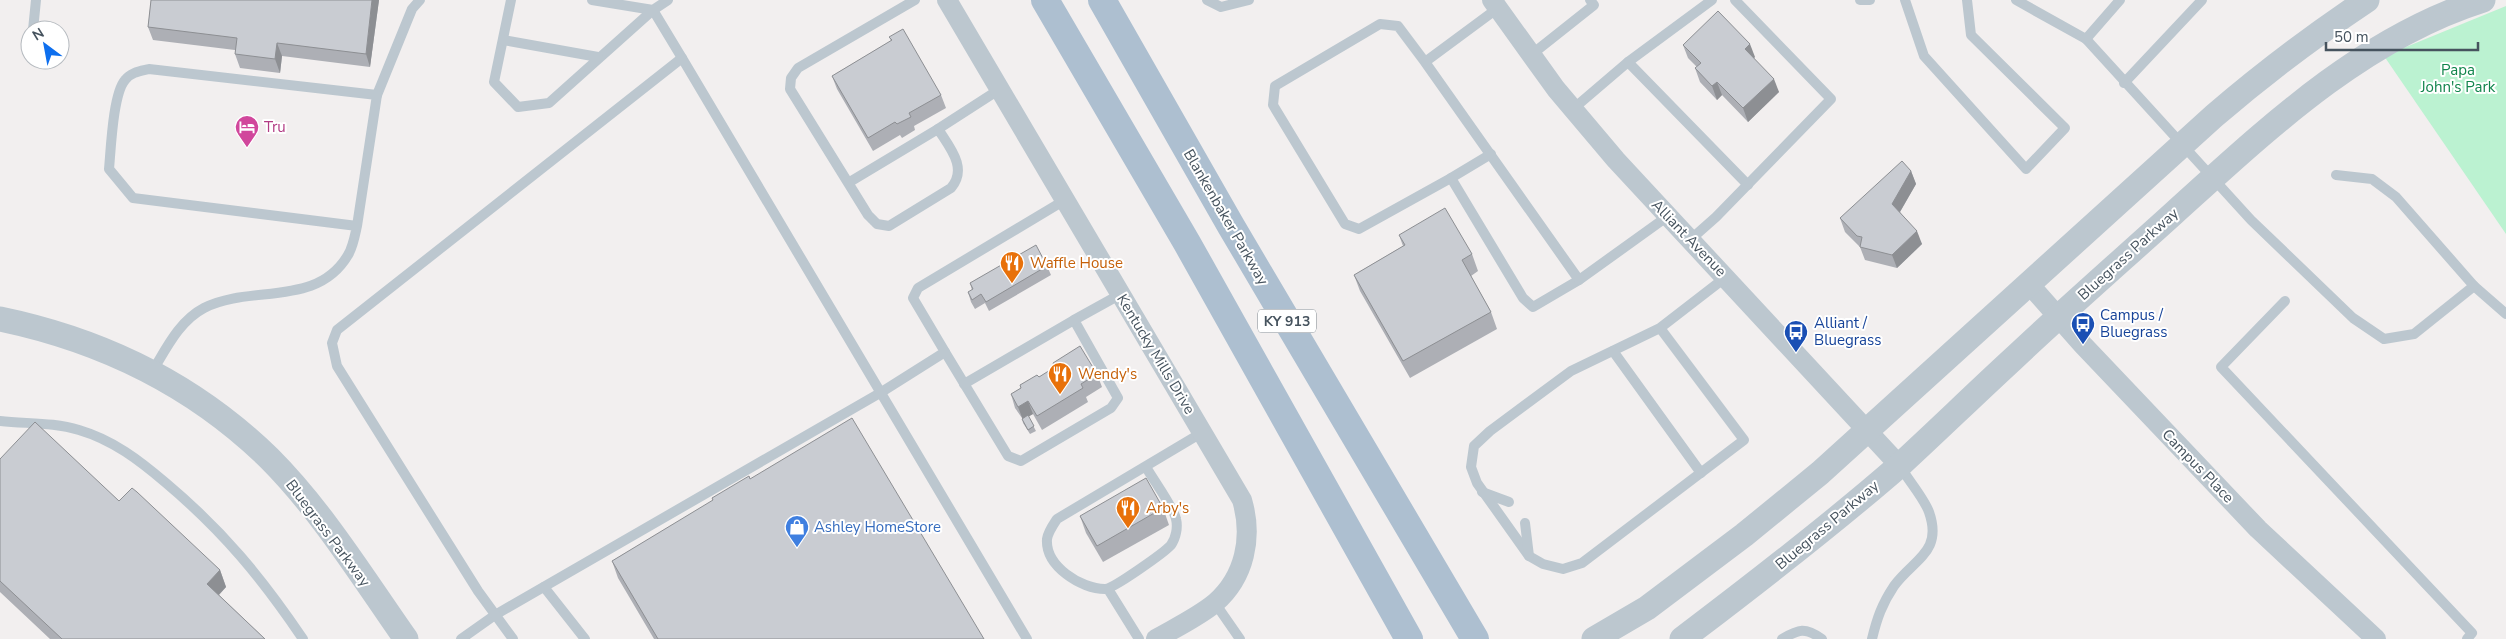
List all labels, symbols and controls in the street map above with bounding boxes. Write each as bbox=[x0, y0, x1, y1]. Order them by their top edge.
north arrow bbox=[20, 20, 70, 70]
scale bar bbox=[2326, 20, 2478, 52]
text: N bbox=[29, 24, 48, 45]
text: 50 m bbox=[2334, 27, 2369, 47]
park label: Papa John's Park bbox=[2420, 60, 2496, 97]
hotel icon: Tru bbox=[234, 114, 260, 148]
place label: Tru bbox=[264, 117, 286, 137]
street label: Blankenbaker Parkway bbox=[1179, 145, 1273, 289]
street label: Alliant Avenue bbox=[1647, 195, 1731, 281]
street label: Bluegrass Parkway bbox=[2073, 203, 2183, 305]
restaurant icon: Waffle House bbox=[999, 250, 1025, 284]
place label: Waffle House bbox=[1030, 253, 1123, 273]
street label: Kentucky Mills Drive bbox=[1112, 290, 1200, 418]
place label: Campus / Bluegrass bbox=[2100, 305, 2167, 342]
road number: KY 913 bbox=[1258, 310, 1316, 332]
bus stop icon: Campus / Bluegrass bbox=[2070, 311, 2096, 345]
place label: Alliant / Bluegrass bbox=[1814, 313, 1881, 350]
bus stop icon: Alliant / Bluegrass bbox=[1783, 319, 1809, 353]
restaurant icon: Wendy's bbox=[1047, 361, 1073, 395]
place label: Wendy's bbox=[1078, 364, 1137, 384]
street label: Campus Place bbox=[2158, 425, 2238, 507]
street label: Bluegrass Parkway bbox=[281, 475, 375, 591]
street label: Bluegrass Parkway bbox=[1771, 476, 1883, 574]
restaurant icon: Arby's bbox=[1115, 495, 1141, 529]
place label: Arby's bbox=[1146, 498, 1189, 518]
shop icon: Ashley HomeStore bbox=[784, 514, 810, 548]
place label: Ashley HomeStore bbox=[814, 517, 941, 537]

